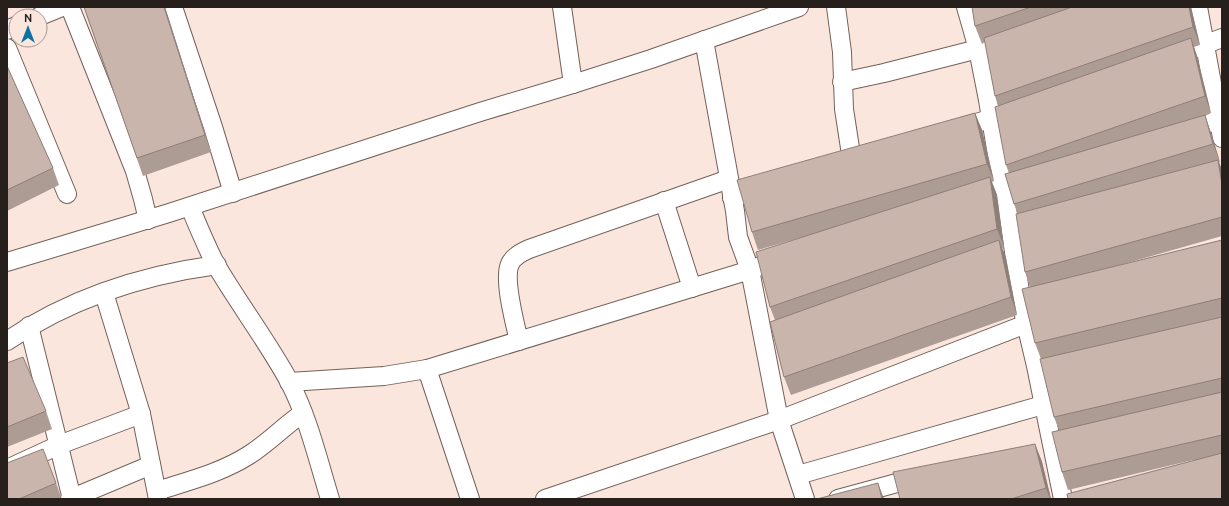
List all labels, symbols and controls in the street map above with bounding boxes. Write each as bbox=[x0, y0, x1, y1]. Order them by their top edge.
north arrow bbox=[8, 8, 48, 48]
text: N bbox=[24, 12, 32, 24]

